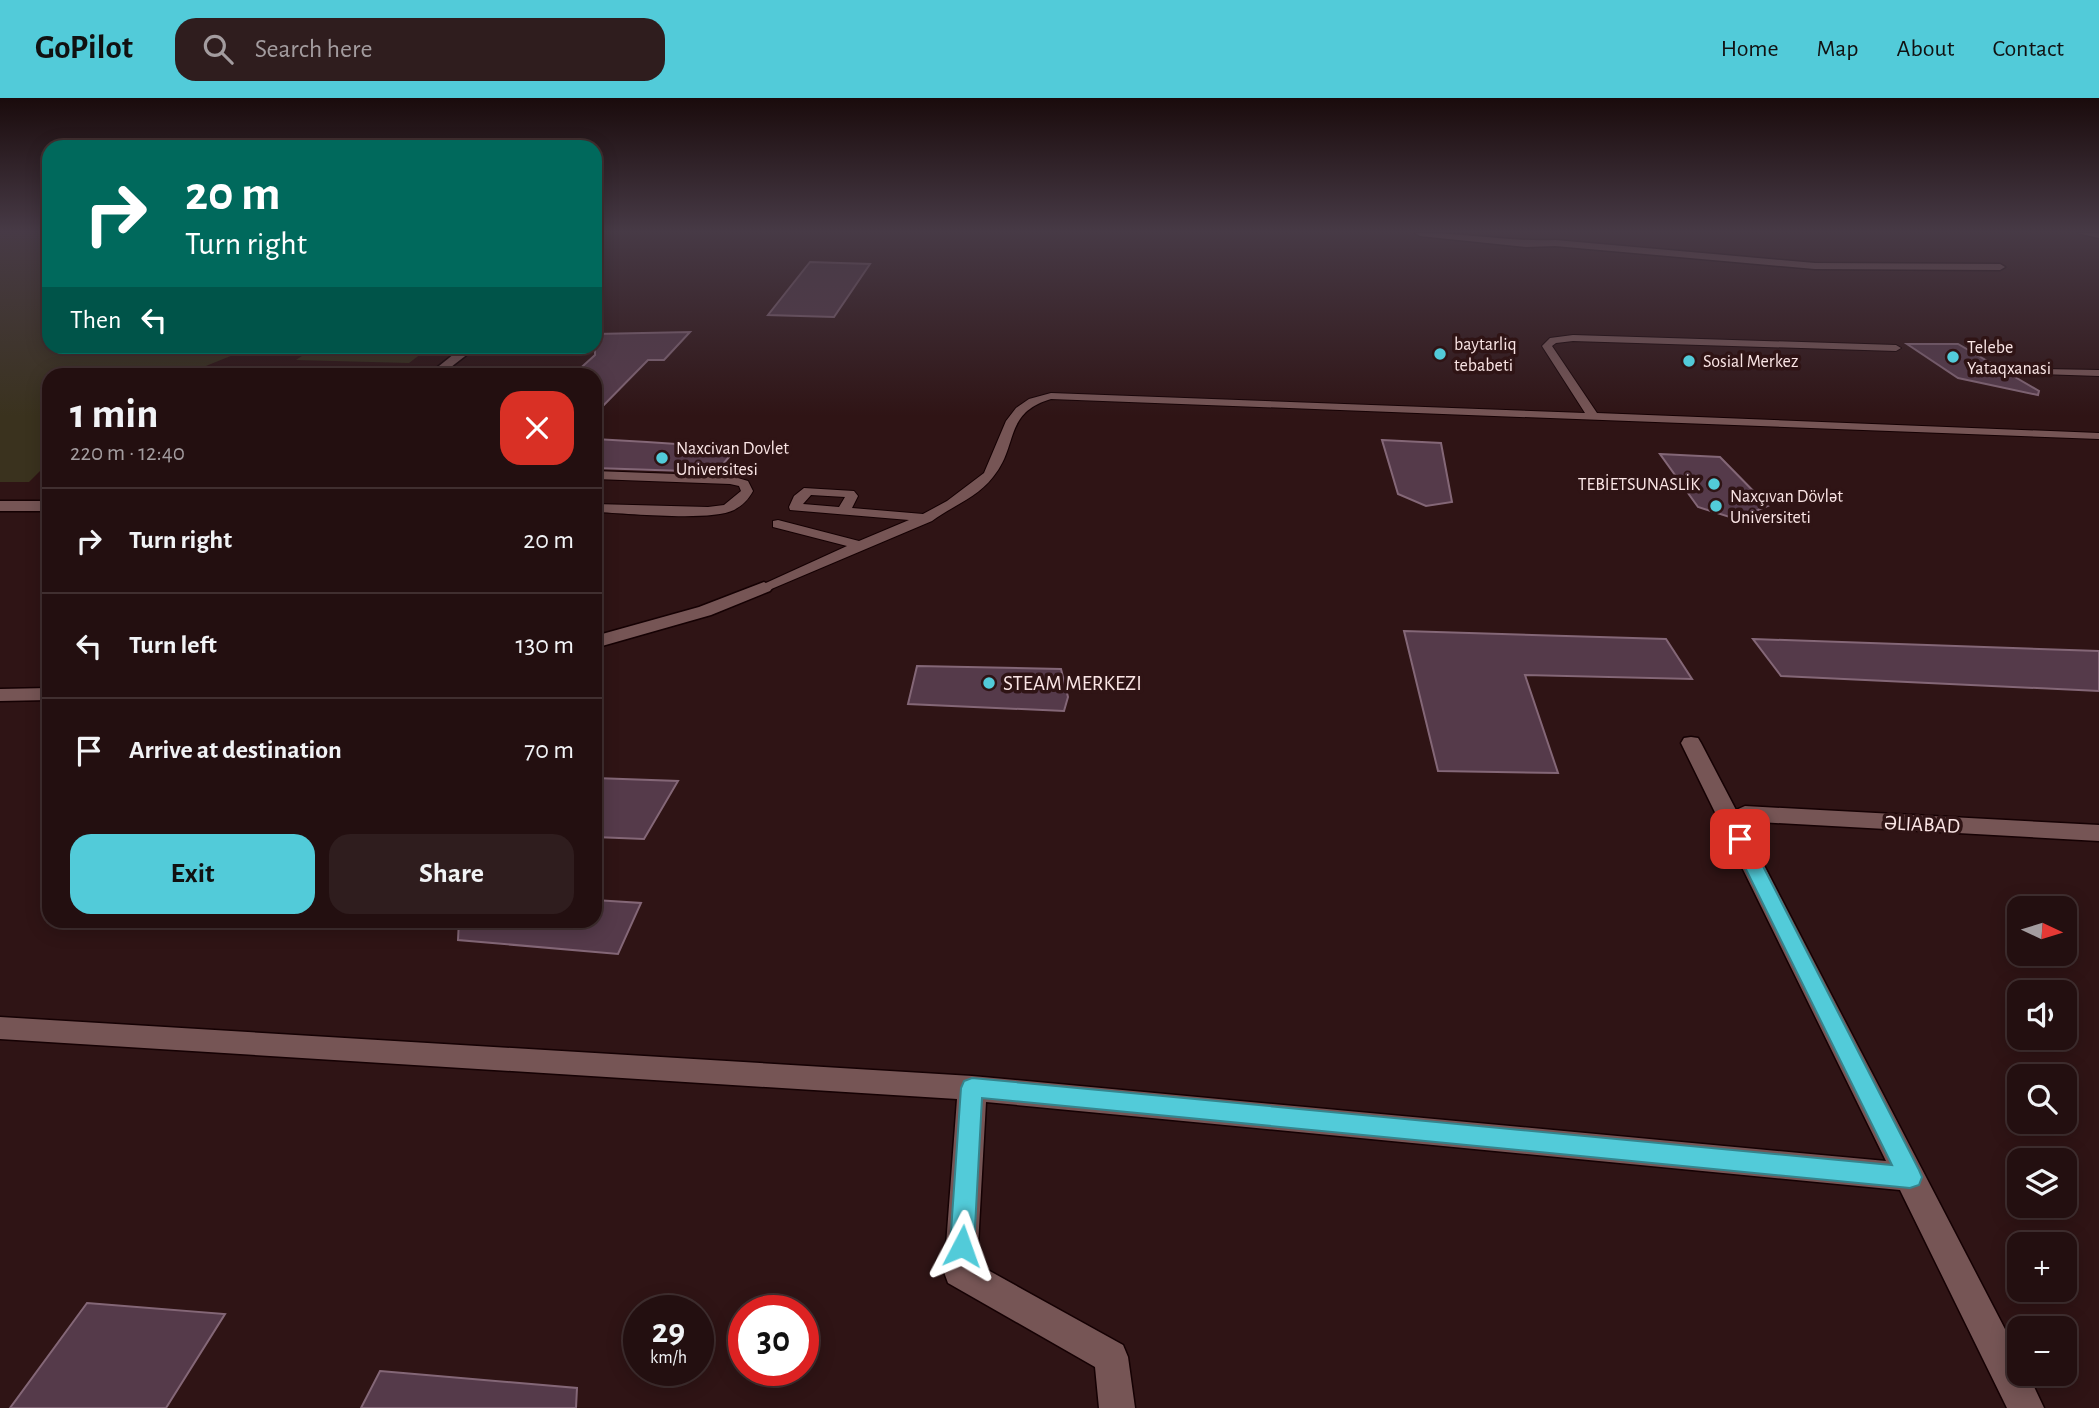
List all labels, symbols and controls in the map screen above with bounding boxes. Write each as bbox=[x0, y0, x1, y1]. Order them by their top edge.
search box bbox=[175, 18, 665, 81]
icon: search bbox=[199, 30, 237, 68]
text: GoPilot bbox=[35, 32, 133, 65]
text: Search here bbox=[255, 36, 372, 62]
text: Home bbox=[1721, 37, 1779, 61]
text: Map bbox=[1817, 37, 1859, 61]
text: About bbox=[1897, 37, 1954, 61]
text: Contact bbox=[1992, 37, 2064, 61]
icon: right bbox=[70, 168, 161, 259]
text: 20 m bbox=[185, 170, 281, 219]
text: Turn right bbox=[185, 228, 307, 260]
icon: left bbox=[135, 301, 173, 339]
text: Then bbox=[70, 307, 121, 333]
place label: baytarliq tebabeti bbox=[1454, 336, 1517, 375]
place label: Telebe Yataqxanasi bbox=[1967, 339, 2051, 378]
marker: baytarliq tebabeti bbox=[1432, 346, 1448, 362]
marker: Telebe Yataqxanasi bbox=[1945, 349, 1961, 365]
marker: Sosial Merkez bbox=[1681, 353, 1697, 369]
place label: Sosial Merkez bbox=[1703, 353, 1798, 371]
button: close bbox=[500, 391, 574, 465]
text: 1 min bbox=[70, 393, 159, 435]
place label: Naxcivan Dovlet Universitesi bbox=[676, 440, 789, 479]
text: 220 m · 12:40 bbox=[70, 442, 185, 465]
marker: Naxcivan Dovlet Universitesi bbox=[654, 450, 670, 466]
place label: TEBİETSUNASLİK bbox=[1578, 474, 1700, 494]
marker: TEBİETSUNASLİK bbox=[1706, 476, 1722, 492]
place label: Naxçıvan Dövlət Universiteti bbox=[1730, 488, 1843, 527]
marker: Naxçıvan Dövlət Universiteti bbox=[1708, 498, 1724, 514]
icon: right bbox=[70, 522, 108, 560]
text: Turn right bbox=[129, 527, 232, 553]
text: 20 m bbox=[523, 527, 574, 553]
icon: left bbox=[70, 627, 108, 665]
text: Turn left bbox=[129, 632, 217, 658]
text: 130 m bbox=[516, 632, 574, 658]
place label: STEAM MERKEZI bbox=[1003, 673, 1142, 694]
marker: STEAM MERKEZI bbox=[981, 675, 997, 691]
icon: arrive bbox=[70, 732, 108, 770]
text: Arrive at destination bbox=[129, 737, 342, 763]
text: 70 m bbox=[524, 737, 574, 763]
pin bbox=[1710, 809, 1770, 869]
street label: ƏLIABAD bbox=[1883, 812, 1961, 837]
icon: arrive bbox=[1721, 820, 1759, 858]
button: Exit bbox=[70, 834, 315, 914]
button: Share bbox=[329, 834, 574, 914]
north arrow bbox=[2007, 896, 2077, 966]
map controls bbox=[2007, 896, 2077, 1386]
button: sound bbox=[2007, 980, 2077, 1050]
button: search bbox=[2007, 1064, 2077, 1134]
button: layers bbox=[2007, 1148, 2077, 1218]
position arrow bbox=[925, 1209, 999, 1283]
button: + bbox=[2007, 1232, 2077, 1302]
speed limit sign: 30 bbox=[728, 1295, 819, 1386]
text: 29 bbox=[652, 1314, 685, 1349]
button: − bbox=[2007, 1316, 2077, 1386]
text: km/h bbox=[650, 1349, 687, 1367]

